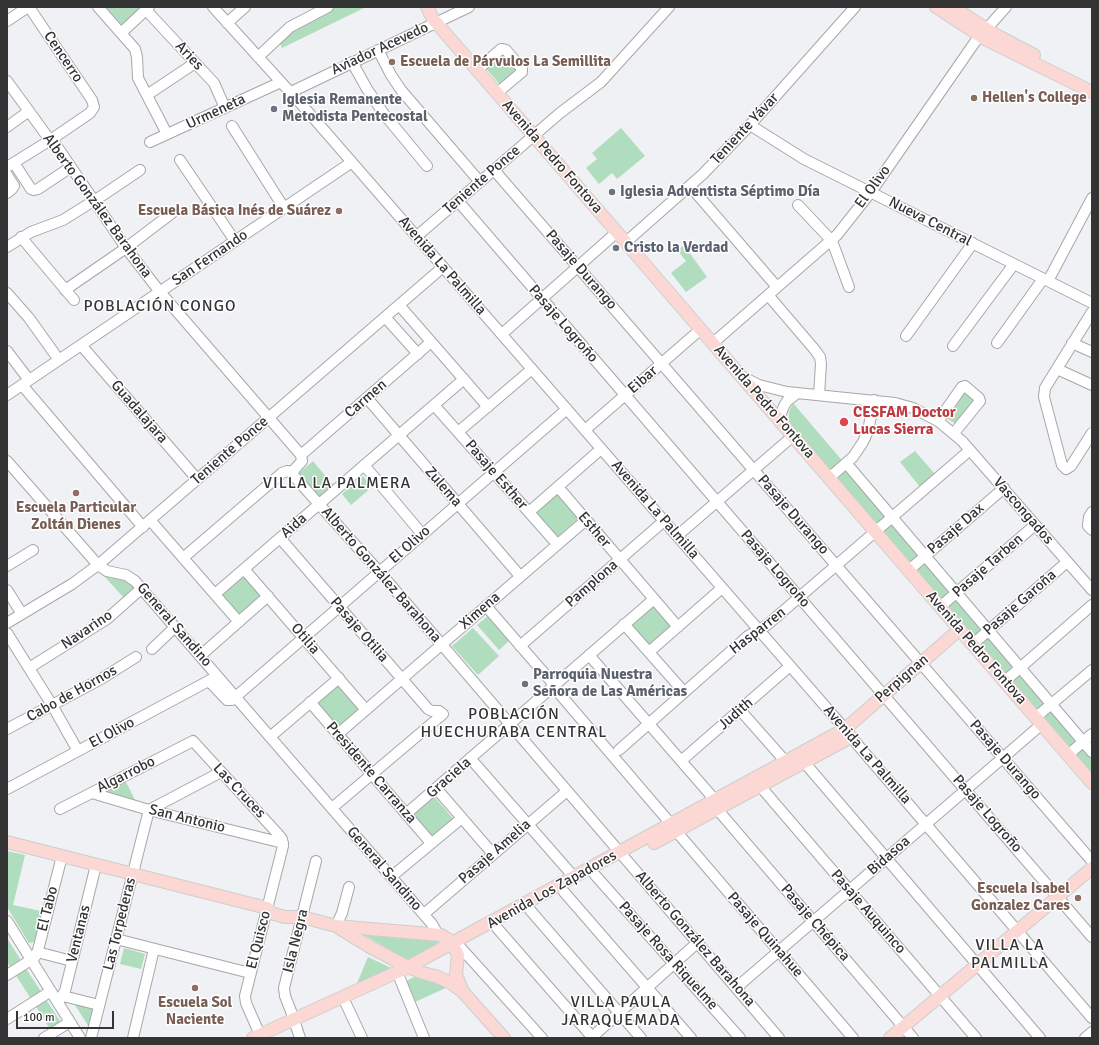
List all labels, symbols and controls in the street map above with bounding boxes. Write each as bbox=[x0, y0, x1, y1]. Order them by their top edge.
street label: Aviador Acevedo bbox=[329, 19, 431, 79]
street label: Cencerro bbox=[39, 28, 87, 86]
street label: Aries bbox=[171, 38, 207, 74]
place label: Escuela de Párvulos La Semillita bbox=[400, 53, 611, 71]
marker: Escuela de Párvulos La Semillita bbox=[387, 57, 397, 67]
street label: Teniente Yávar bbox=[707, 89, 783, 169]
place label: Hellen's College bbox=[982, 89, 1087, 107]
street label: Urmeneta bbox=[183, 90, 249, 134]
place label: Iglesia Remanente Metodista Pentecostal bbox=[282, 91, 428, 126]
marker: Hellen's College bbox=[969, 93, 979, 103]
street label: Avenida Pedro Fontova bbox=[498, 97, 606, 217]
marker: Iglesia Remanente Metodista Pentecostal bbox=[269, 104, 279, 114]
street label: Alberto González Barahona bbox=[39, 130, 155, 282]
street label: Teniente Ponce bbox=[440, 142, 524, 218]
street label: El Olivo bbox=[851, 162, 895, 212]
place label: Iglesia Adventista Séptimo Día bbox=[620, 183, 820, 201]
marker: Iglesia Adventista Séptimo Día bbox=[607, 187, 617, 197]
street label: Nueva Central bbox=[886, 193, 974, 251]
place label: Escuela Básica Inés de Suárez bbox=[138, 202, 331, 220]
marker: Escuela Básica Inés de Suárez bbox=[334, 206, 344, 216]
street label: Avenida La Palmilla bbox=[394, 213, 490, 319]
street label: San Fernando bbox=[169, 226, 251, 290]
street label: Pasaje Durango bbox=[541, 226, 621, 314]
place label: Cristo la Verdad bbox=[624, 239, 728, 257]
marker: Cristo la Verdad bbox=[611, 243, 621, 253]
street label: Pasaje Logroño bbox=[524, 281, 602, 367]
district label: POBLACIÓN CONGO bbox=[83, 297, 237, 317]
street label: Avenida Pedro Fontova bbox=[710, 342, 818, 462]
street label: Eibar bbox=[624, 362, 662, 398]
street label: Carmen bbox=[341, 376, 391, 422]
street label: Guadalajara bbox=[107, 377, 171, 447]
place label: CESFAM Doctor Lucas Sierra bbox=[853, 404, 956, 439]
street label: Teniente Ponce bbox=[188, 413, 272, 489]
marker: CESFAM Doctor Lucas Sierra bbox=[838, 416, 850, 428]
street label: Pasaje Esther bbox=[461, 436, 531, 514]
street label: Avenida La Palmilla bbox=[607, 457, 703, 563]
street label: Zulema bbox=[421, 463, 465, 511]
street label: Pasaje Durango bbox=[753, 471, 833, 559]
district label: VILLA LA PALMERA bbox=[263, 474, 411, 494]
street label: Vascongados bbox=[989, 474, 1057, 548]
marker: Escuela Particular Zoltán Dienes bbox=[71, 488, 81, 498]
place label: Escuela Particular Zoltán Dienes bbox=[16, 499, 136, 534]
street label: Pasaje Dax bbox=[924, 500, 988, 558]
street label: Alberto González Barahona bbox=[317, 503, 445, 647]
street label: Esther bbox=[574, 508, 614, 552]
street label: Aida bbox=[277, 510, 311, 542]
street label: El Olivo bbox=[386, 522, 434, 568]
street label: Pasaje Logroño bbox=[736, 526, 814, 612]
street label: Pasaje Tarben bbox=[949, 530, 1027, 602]
street label: Pamplona bbox=[562, 556, 622, 612]
street label: Pasaje Garoña bbox=[980, 566, 1060, 640]
street label: General Sandino bbox=[133, 579, 215, 671]
street label: Ximena bbox=[456, 588, 504, 634]
street label: Avenida Pedro Fontova bbox=[922, 588, 1030, 708]
street label: Pasaje Otilia bbox=[326, 594, 392, 666]
street label: Hasparren bbox=[726, 604, 790, 658]
street label: Navarino bbox=[58, 606, 116, 654]
street label: Otilia bbox=[287, 620, 323, 658]
street label: Perpignan bbox=[872, 651, 932, 707]
street label: Cabo de Hornos bbox=[24, 662, 120, 726]
place label: Parroquia Nuestra Señora de Las Américas bbox=[533, 666, 687, 701]
marker: Parroquia Nuestra Señora de Las Américas bbox=[520, 679, 530, 689]
street label: Judith bbox=[715, 694, 757, 734]
street label: Avenida La Palmilla bbox=[819, 702, 915, 808]
district label: POBLACIÓN HUECHURABA CENTRAL bbox=[420, 705, 608, 743]
street label: El Olivo bbox=[86, 714, 138, 752]
street label: Pasaje Durango bbox=[965, 716, 1045, 804]
street label: Presidente Carranza bbox=[322, 718, 420, 828]
street label: Algarrobo bbox=[94, 753, 158, 797]
street label: Graciela bbox=[423, 754, 475, 802]
street label: Las Cruces bbox=[209, 760, 269, 822]
street label: Pasaje Logroño bbox=[948, 771, 1026, 857]
street label: San Antonio bbox=[147, 801, 227, 837]
street label: Pasaje Amelia bbox=[455, 816, 535, 888]
street label: General Sandino bbox=[343, 823, 425, 915]
street label: Bidasoa bbox=[864, 833, 914, 879]
street label: Avenida Los Zapadores bbox=[484, 847, 620, 933]
street label: Pasaje Auquinco bbox=[827, 866, 909, 958]
street label: Alberto González Barahona bbox=[631, 867, 759, 1011]
street label: Las Torpederas bbox=[100, 876, 140, 972]
place label: Escuela Isabel Gonzalez Cares bbox=[971, 880, 1070, 915]
street label: Pasaje Chépica bbox=[777, 881, 853, 965]
street label: El Tabo bbox=[34, 885, 62, 933]
street label: Pasaje Quinahue bbox=[723, 889, 807, 981]
marker: Escuela Isabel Gonzalez Cares bbox=[1073, 893, 1083, 903]
street label: Pasaje Rosa Riquelme bbox=[615, 898, 721, 1014]
street label: Ventanas bbox=[63, 903, 95, 965]
street label: Isla Negra bbox=[279, 907, 313, 975]
street label: El Quisco bbox=[243, 909, 275, 971]
district label: VILLA LA PALMILLA bbox=[971, 936, 1049, 974]
marker: Escuela Sol Naciente bbox=[190, 983, 200, 993]
district label: VILLA PAULA JARAQUEMADA bbox=[561, 993, 681, 1031]
place label: Escuela Sol Naciente bbox=[158, 994, 232, 1029]
scale bar bbox=[18, 1003, 116, 1029]
text: 100 m bbox=[23, 1010, 55, 1025]

